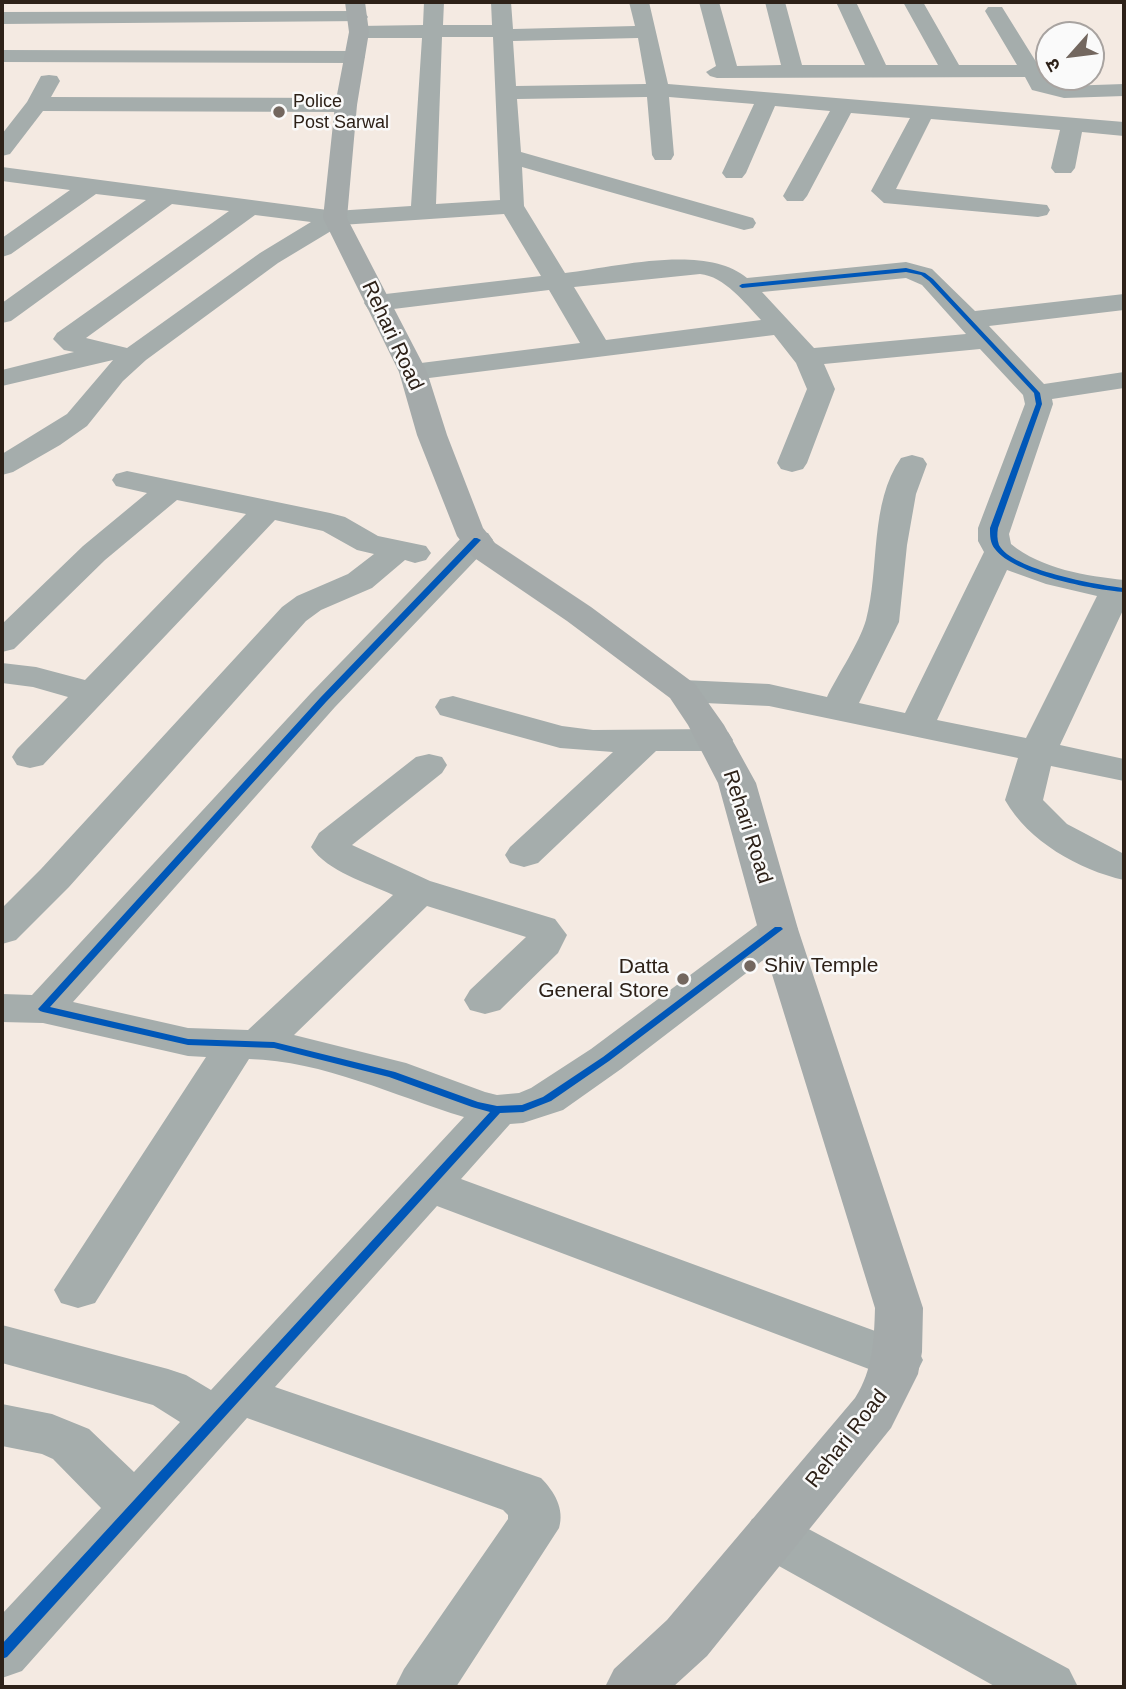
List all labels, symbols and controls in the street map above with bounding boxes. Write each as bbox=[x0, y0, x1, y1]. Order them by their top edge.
north arrow bbox=[1035, 21, 1105, 91]
text: उ bbox=[1041, 55, 1065, 75]
place label: Police Post Sarwal bbox=[293, 91, 389, 134]
marker: Police Post Sarwal bbox=[271, 104, 287, 120]
street label: Rehari Road bbox=[356, 277, 428, 395]
street label: Rehari Road bbox=[717, 767, 777, 887]
place label: Shiv Temple bbox=[764, 953, 878, 979]
place label: Datta General Store bbox=[538, 954, 669, 1004]
marker: Shiv Temple bbox=[742, 958, 758, 974]
marker: Datta General Store bbox=[675, 971, 691, 987]
street label: Rehari Road bbox=[801, 1385, 893, 1493]

